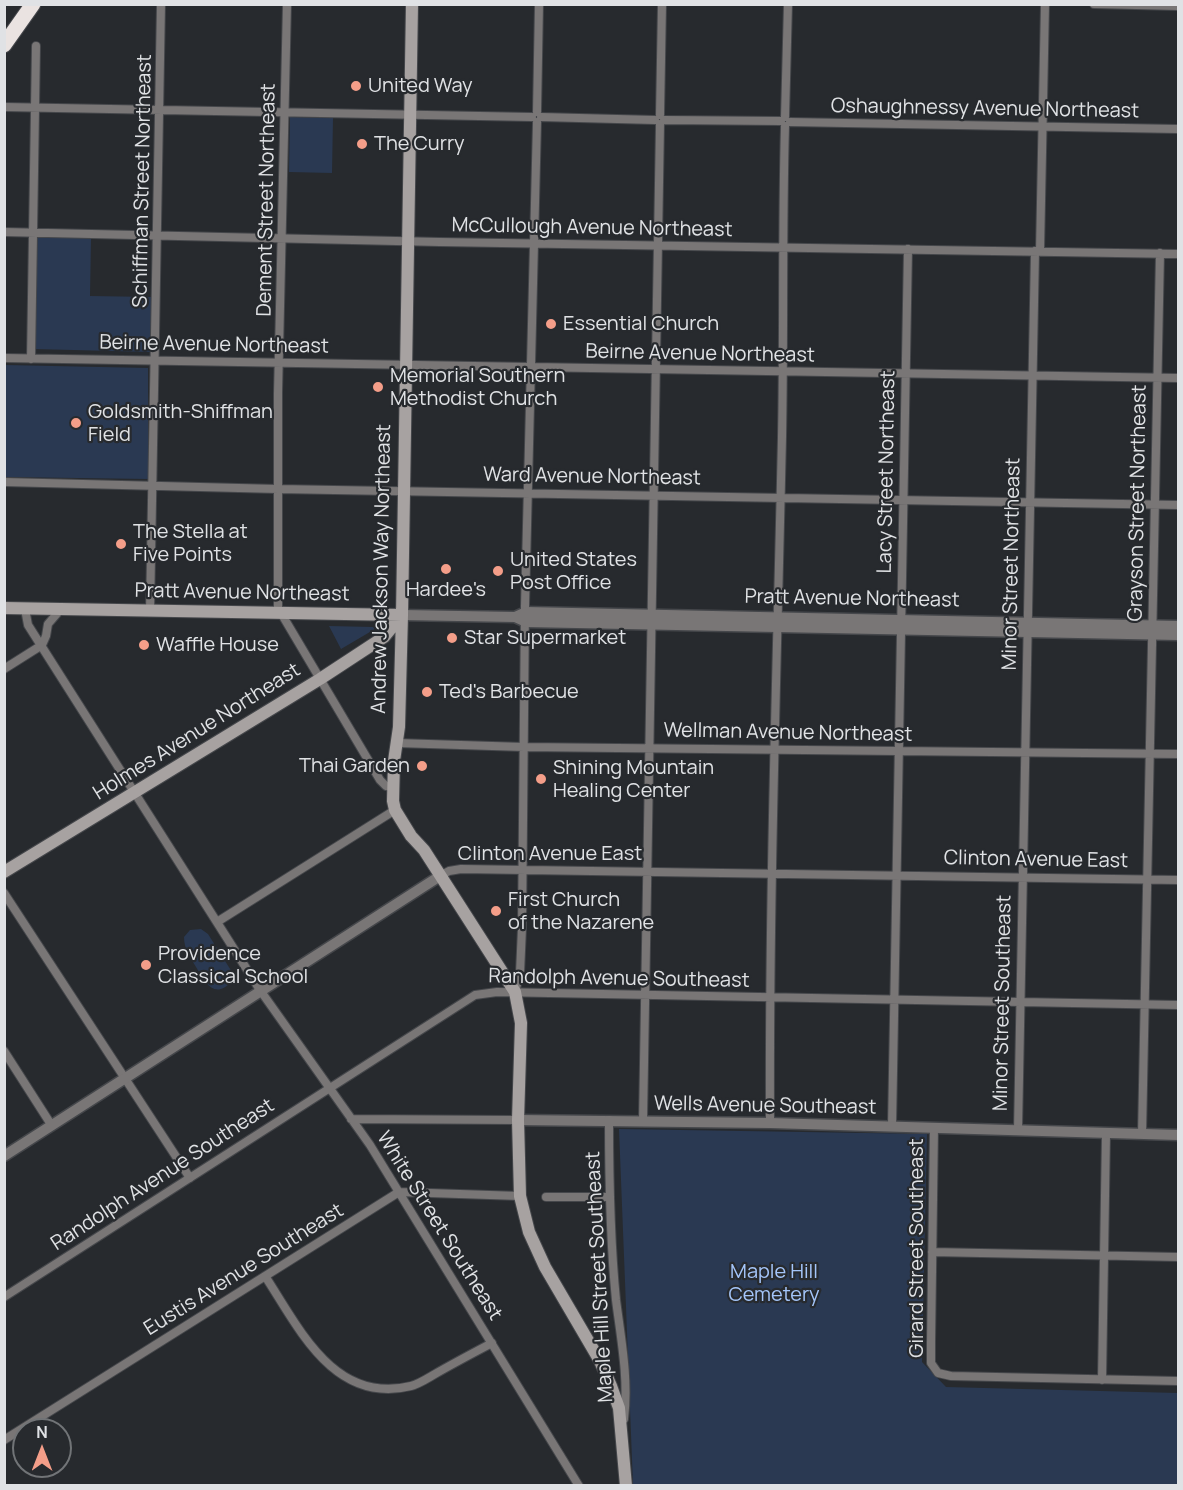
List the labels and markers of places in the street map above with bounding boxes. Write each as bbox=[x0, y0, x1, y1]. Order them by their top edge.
place label: United Way bbox=[368, 74, 473, 98]
marker: United Way bbox=[349, 79, 363, 93]
place label: The Curry bbox=[374, 132, 465, 156]
marker: The Curry bbox=[355, 137, 369, 151]
place label: Essential Church bbox=[563, 312, 719, 336]
marker: Essential Church bbox=[544, 317, 558, 331]
place label: Memorial Southern Methodist Church bbox=[390, 364, 565, 411]
marker: Memorial Southern Methodist Church bbox=[371, 380, 385, 394]
place label: Goldsmith-Shiffman Field bbox=[88, 400, 273, 447]
marker: Goldsmith-Shiffman Field bbox=[69, 416, 83, 430]
place label: The Stella at Five Points bbox=[133, 520, 248, 567]
marker: The Stella at Five Points bbox=[114, 537, 128, 551]
place label: United States Post Office bbox=[510, 548, 637, 595]
marker: Hardee's bbox=[439, 562, 453, 576]
marker: United States Post Office bbox=[491, 564, 505, 578]
place label: Hardee's bbox=[406, 578, 486, 602]
place label: Star Supermarket bbox=[464, 626, 626, 650]
marker: Star Supermarket bbox=[445, 631, 459, 645]
place label: Waffle House bbox=[156, 633, 279, 657]
marker: Waffle House bbox=[137, 638, 151, 652]
place label: Ted's Barbecue bbox=[439, 680, 579, 704]
marker: Ted's Barbecue bbox=[420, 685, 434, 699]
place label: Thai Garden bbox=[299, 754, 410, 778]
place label: Shining Mountain Healing Center bbox=[553, 756, 714, 803]
marker: Thai Garden bbox=[415, 759, 429, 773]
marker: Shining Mountain Healing Center bbox=[534, 772, 548, 786]
place label: First Church of the Nazarene bbox=[508, 888, 654, 935]
marker: First Church of the Nazarene bbox=[489, 904, 503, 918]
place label: Providence Classical School bbox=[158, 942, 308, 989]
marker: Providence Classical School bbox=[139, 958, 153, 972]

